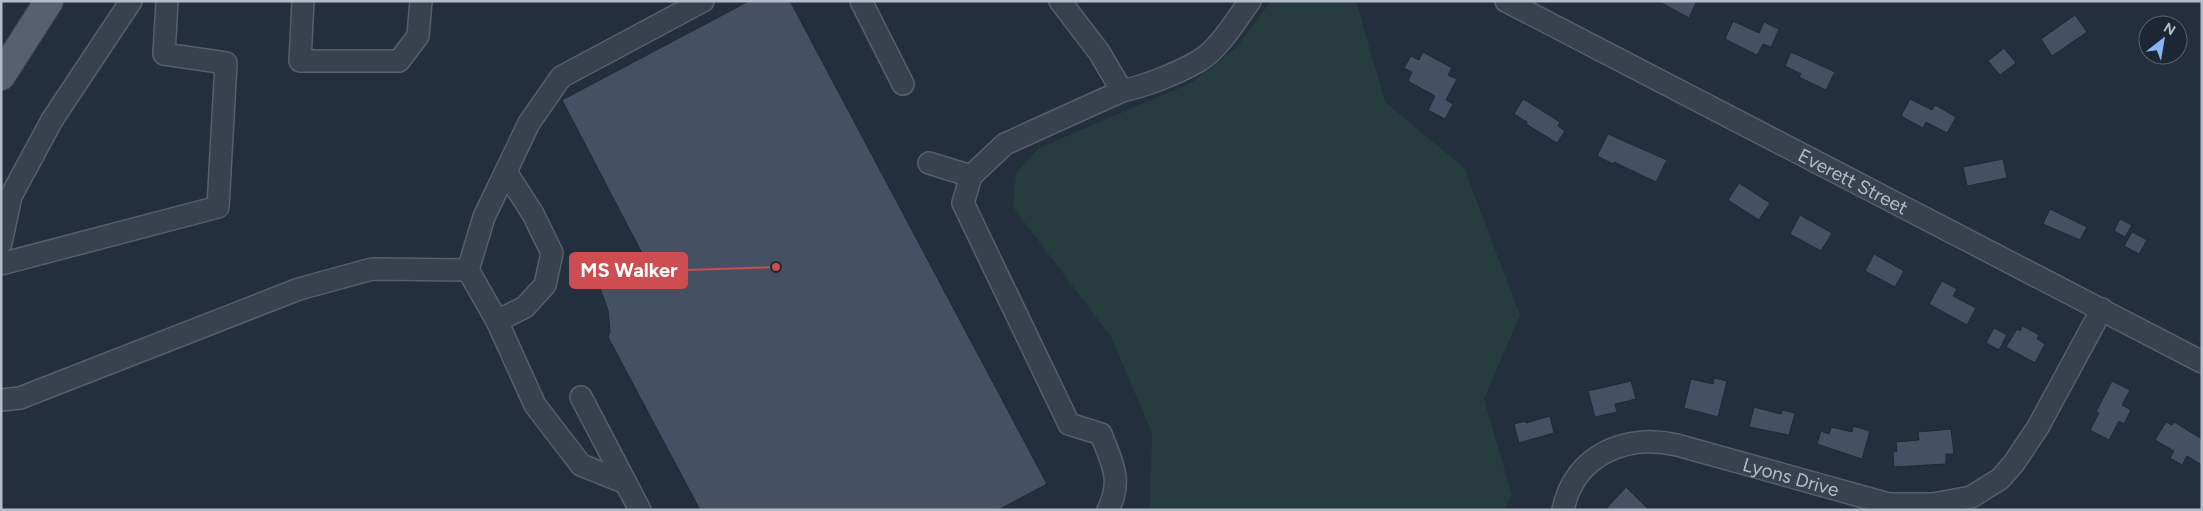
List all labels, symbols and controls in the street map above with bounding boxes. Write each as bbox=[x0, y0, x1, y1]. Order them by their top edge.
north arrow bbox=[2138, 15, 2188, 65]
text: N bbox=[2160, 19, 2178, 39]
street label: Everett Street bbox=[1794, 143, 1912, 219]
callout: MS Walker bbox=[570, 253, 687, 288]
text: MS Walker bbox=[580, 258, 678, 282]
street label: Lyons Drive bbox=[1740, 452, 1842, 501]

